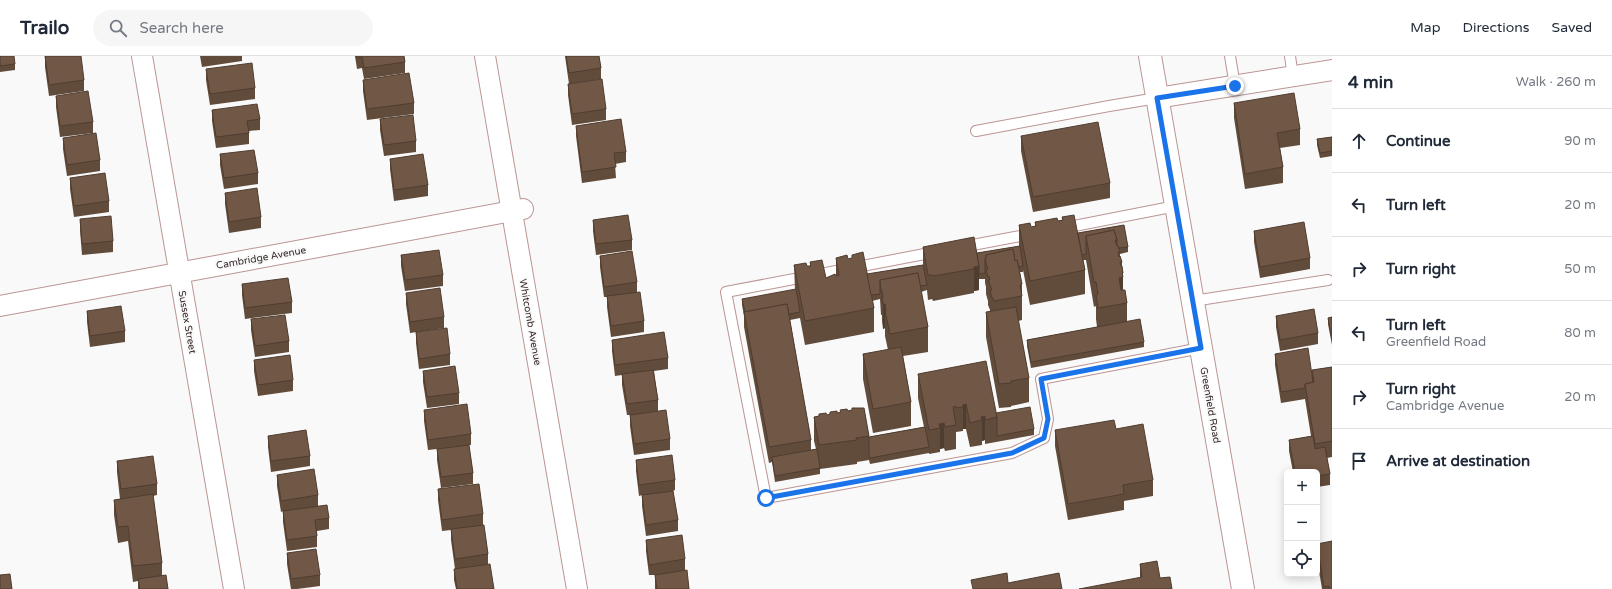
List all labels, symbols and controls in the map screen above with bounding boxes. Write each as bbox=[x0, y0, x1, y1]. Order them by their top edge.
search box bbox=[93, 10, 373, 46]
text: Trailo bbox=[20, 17, 69, 39]
icon: search bbox=[107, 17, 129, 39]
text: Search here bbox=[139, 19, 224, 37]
text: Map bbox=[1410, 19, 1441, 36]
text: Directions bbox=[1463, 19, 1530, 36]
text: Saved bbox=[1552, 19, 1592, 36]
text: 4 min bbox=[1348, 72, 1393, 93]
text: Walk · 260 m bbox=[1516, 74, 1596, 90]
route end bbox=[1226, 77, 1244, 95]
icon: ahead bbox=[1348, 130, 1370, 152]
text: Continue bbox=[1386, 132, 1450, 150]
text: 90 m bbox=[1564, 133, 1596, 149]
icon: left bbox=[1348, 194, 1370, 216]
text: Turn left bbox=[1386, 196, 1446, 214]
text: 20 m bbox=[1564, 197, 1596, 213]
street label: Cambridge Avenue bbox=[215, 244, 307, 272]
icon: right bbox=[1348, 258, 1370, 280]
text: Turn right bbox=[1386, 260, 1456, 278]
text: 50 m bbox=[1564, 261, 1596, 277]
street label: Whitcomb Avenue bbox=[516, 278, 544, 367]
street label: Sussex Street bbox=[176, 290, 199, 355]
text: Turn left bbox=[1386, 316, 1446, 334]
icon: left bbox=[1348, 322, 1370, 344]
text: 80 m bbox=[1564, 325, 1596, 341]
text: Greenfield Road bbox=[1386, 334, 1486, 350]
street label: Greenfield Road bbox=[1197, 366, 1223, 444]
text: Turn right bbox=[1386, 380, 1456, 398]
icon: right bbox=[1348, 386, 1370, 408]
text: 20 m bbox=[1564, 389, 1596, 405]
text: Cambridge Avenue bbox=[1386, 398, 1504, 414]
icon: arrive bbox=[1348, 450, 1370, 472]
text: Arrive at destination bbox=[1386, 452, 1530, 470]
map controls bbox=[1284, 469, 1320, 577]
button: + bbox=[1284, 469, 1320, 505]
route start bbox=[757, 489, 775, 507]
button: − bbox=[1284, 505, 1320, 541]
button: locate bbox=[1284, 541, 1320, 577]

